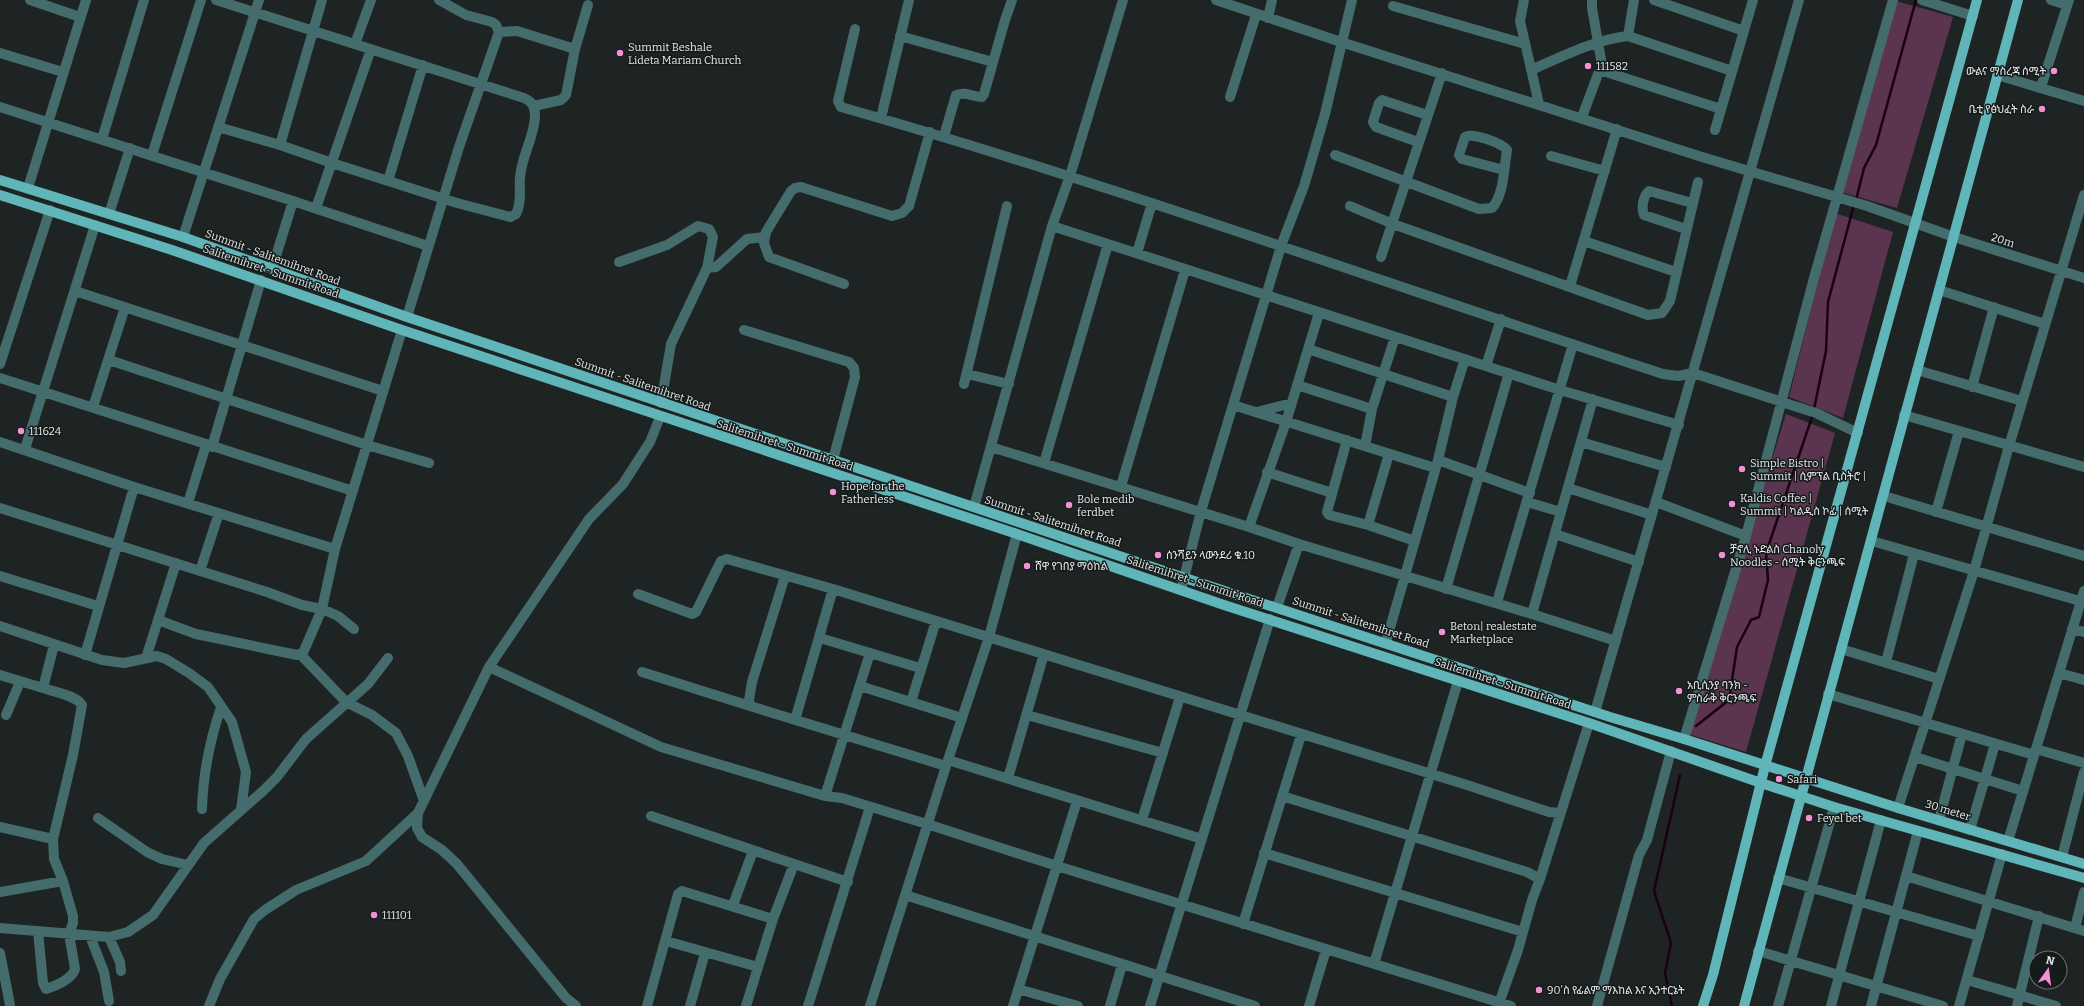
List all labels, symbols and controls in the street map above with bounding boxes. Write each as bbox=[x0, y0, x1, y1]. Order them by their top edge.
place label: Summit Beshale Lideta Mariam Church bbox=[628, 41, 741, 67]
marker: Summit Beshale Lideta Mariam Church bbox=[615, 48, 625, 58]
place label: 111582 bbox=[1596, 60, 1628, 73]
marker: 111582 bbox=[1583, 61, 1593, 71]
place label: ውልና ማስረጃ ሰሚት bbox=[1966, 65, 2046, 78]
marker: ውልና ማስረጃ ሰሚት bbox=[2049, 66, 2059, 76]
place label: ቤቲ የፅህፈት ስራ bbox=[1968, 103, 2035, 116]
marker: ቤቲ የፅህፈት ስራ bbox=[2037, 104, 2047, 114]
street label: Summit - Salitemihret Road bbox=[203, 227, 343, 288]
street label: 20m bbox=[1990, 231, 2017, 250]
street label: Salitemihret - Summit Road bbox=[201, 242, 341, 301]
street label: Summit - Salitemihret Road bbox=[573, 355, 713, 414]
street label: Salitemihret - Summit Road bbox=[715, 417, 855, 474]
place label: 111624 bbox=[29, 425, 62, 438]
marker: 111624 bbox=[16, 426, 26, 436]
place label: Simple Bistro | Summit | ሲምፕል ቢስትሮ | bbox=[1750, 457, 1866, 483]
marker: Simple Bistro | Summit | ሲምፕል ቢስትሮ | bbox=[1737, 464, 1747, 474]
place label: Hope for the Fatherless bbox=[841, 480, 905, 506]
marker: Hope for the Fatherless bbox=[828, 487, 838, 497]
place label: Kaldis Coffee | Summit | ካልዲስ ኮፊ | ሰሚት bbox=[1740, 492, 1869, 518]
street label: Summit - Salitemihret Road bbox=[983, 493, 1123, 550]
place label: Bole medib ferdbet bbox=[1077, 493, 1134, 519]
marker: Kaldis Coffee | Summit | ካልዲስ ኮፊ | ሰሚት bbox=[1727, 499, 1737, 509]
marker: Bole medib ferdbet bbox=[1064, 500, 1074, 510]
place label: ቻኖሊ ኑድልስ Chanoly Noodles - ሰሚት ቅርንጫፍ bbox=[1730, 543, 1845, 569]
place label: ሰንሻይን ላውንደሪ ቁ.10 bbox=[1166, 549, 1255, 562]
marker: ሰንሻይን ላውንደሪ ቁ.10 bbox=[1153, 550, 1163, 560]
marker: ቻኖሊ ኑድልስ Chanoly Noodles - ሰሚት ቅርንጫፍ bbox=[1717, 550, 1727, 560]
street label: Salitemihret - Summit Road bbox=[1125, 553, 1265, 610]
place label: ሸዋ የገበያ ማዕከል bbox=[1035, 560, 1109, 573]
marker: ሸዋ የገበያ ማዕከል bbox=[1022, 561, 1032, 571]
street label: Summit - Salitemihret Road bbox=[1291, 594, 1431, 651]
place label: Beton| realestate Marketplace bbox=[1450, 620, 1537, 646]
marker: Beton| realestate Marketplace bbox=[1437, 627, 1447, 637]
street label: Salitemihret - Summit Road bbox=[1433, 655, 1573, 712]
place label: አቢሲንያ ባንክ - ምስራቅ ቅርንጫፍ bbox=[1687, 679, 1757, 705]
marker: አቢሲንያ ባንክ - ምስራቅ ቅርንጫፍ bbox=[1674, 686, 1684, 696]
place label: Safari bbox=[1787, 773, 1818, 786]
marker: Safari bbox=[1774, 774, 1784, 784]
street label: 30 meter bbox=[1924, 797, 1972, 824]
place label: Feyel bet bbox=[1817, 812, 1862, 825]
marker: Feyel bet bbox=[1804, 813, 1814, 823]
place label: 111101 bbox=[382, 909, 412, 922]
marker: 111101 bbox=[369, 910, 379, 920]
north arrow bbox=[2028, 950, 2068, 990]
text: N bbox=[2045, 953, 2056, 968]
place label: 90'ስ የፊልም ማእከል እና ኢንተርኔት bbox=[1547, 984, 1685, 997]
marker: 90'ስ የፊልም ማእከል እና ኢንተርኔት bbox=[1534, 985, 1544, 995]

